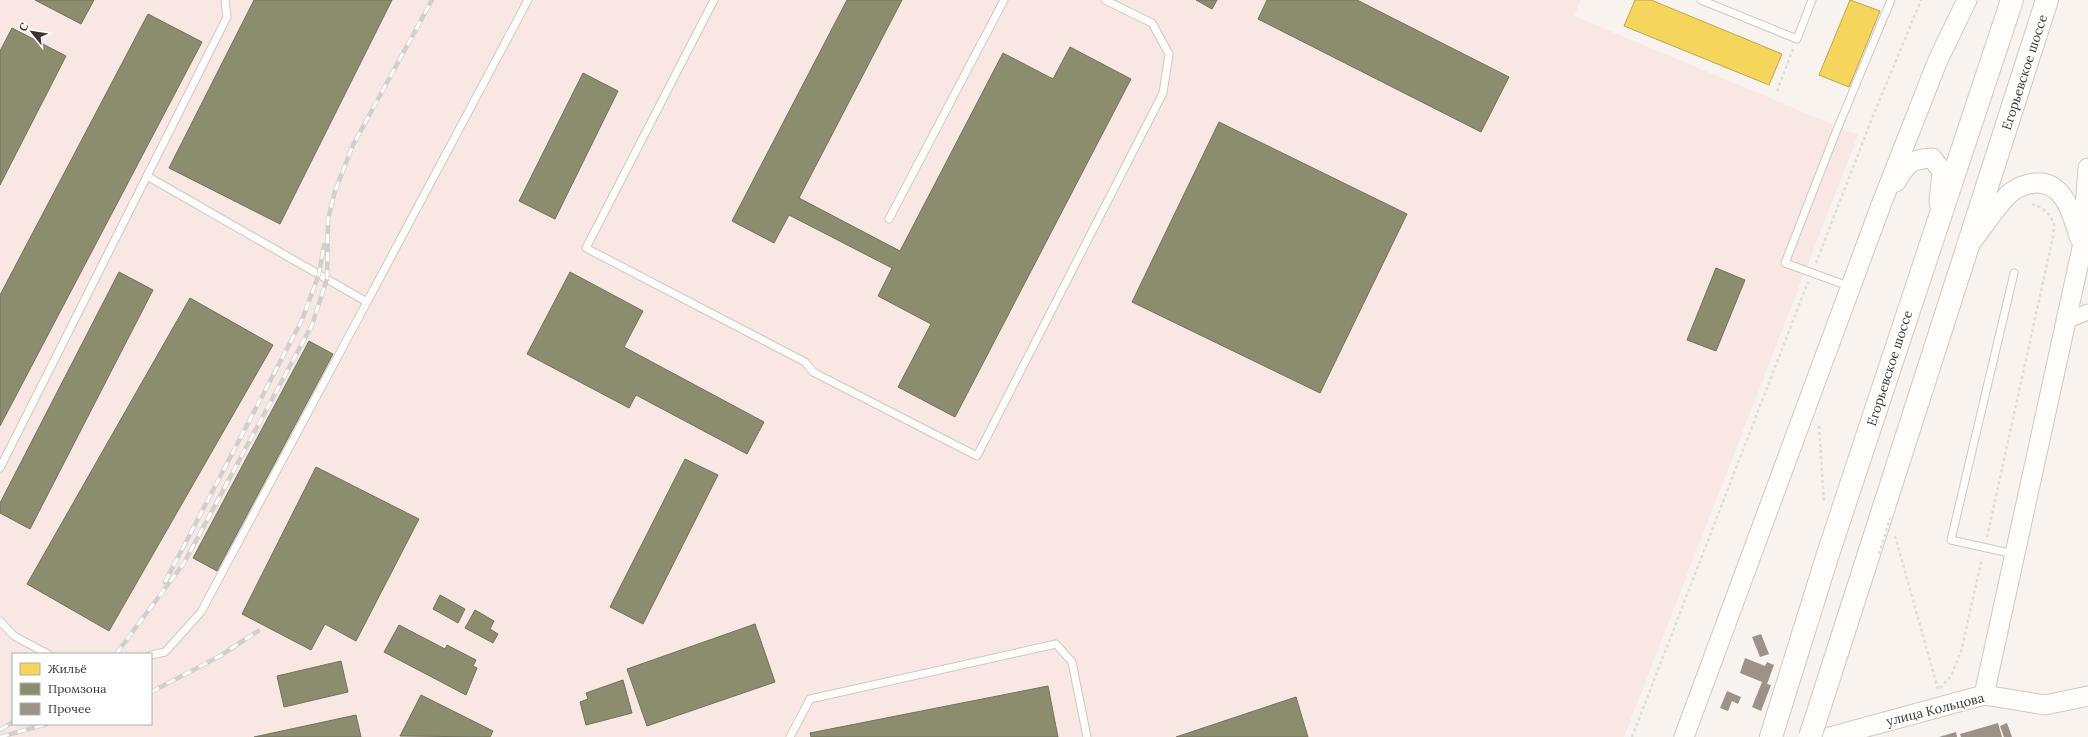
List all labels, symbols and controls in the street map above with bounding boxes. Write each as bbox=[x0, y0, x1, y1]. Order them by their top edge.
north arrow bbox=[12, 12, 52, 52]
street label: Егорьевское шоссе bbox=[1998, 12, 2051, 132]
text: С bbox=[15, 20, 32, 34]
street label: Егорьевское шоссе bbox=[1863, 308, 1916, 428]
legend bbox=[12, 653, 152, 725]
text: Жильё bbox=[48, 661, 87, 676]
text: Промзона bbox=[48, 681, 106, 696]
street label: улица Кольцова bbox=[1884, 689, 1986, 730]
text: Прочее bbox=[48, 701, 91, 716]

